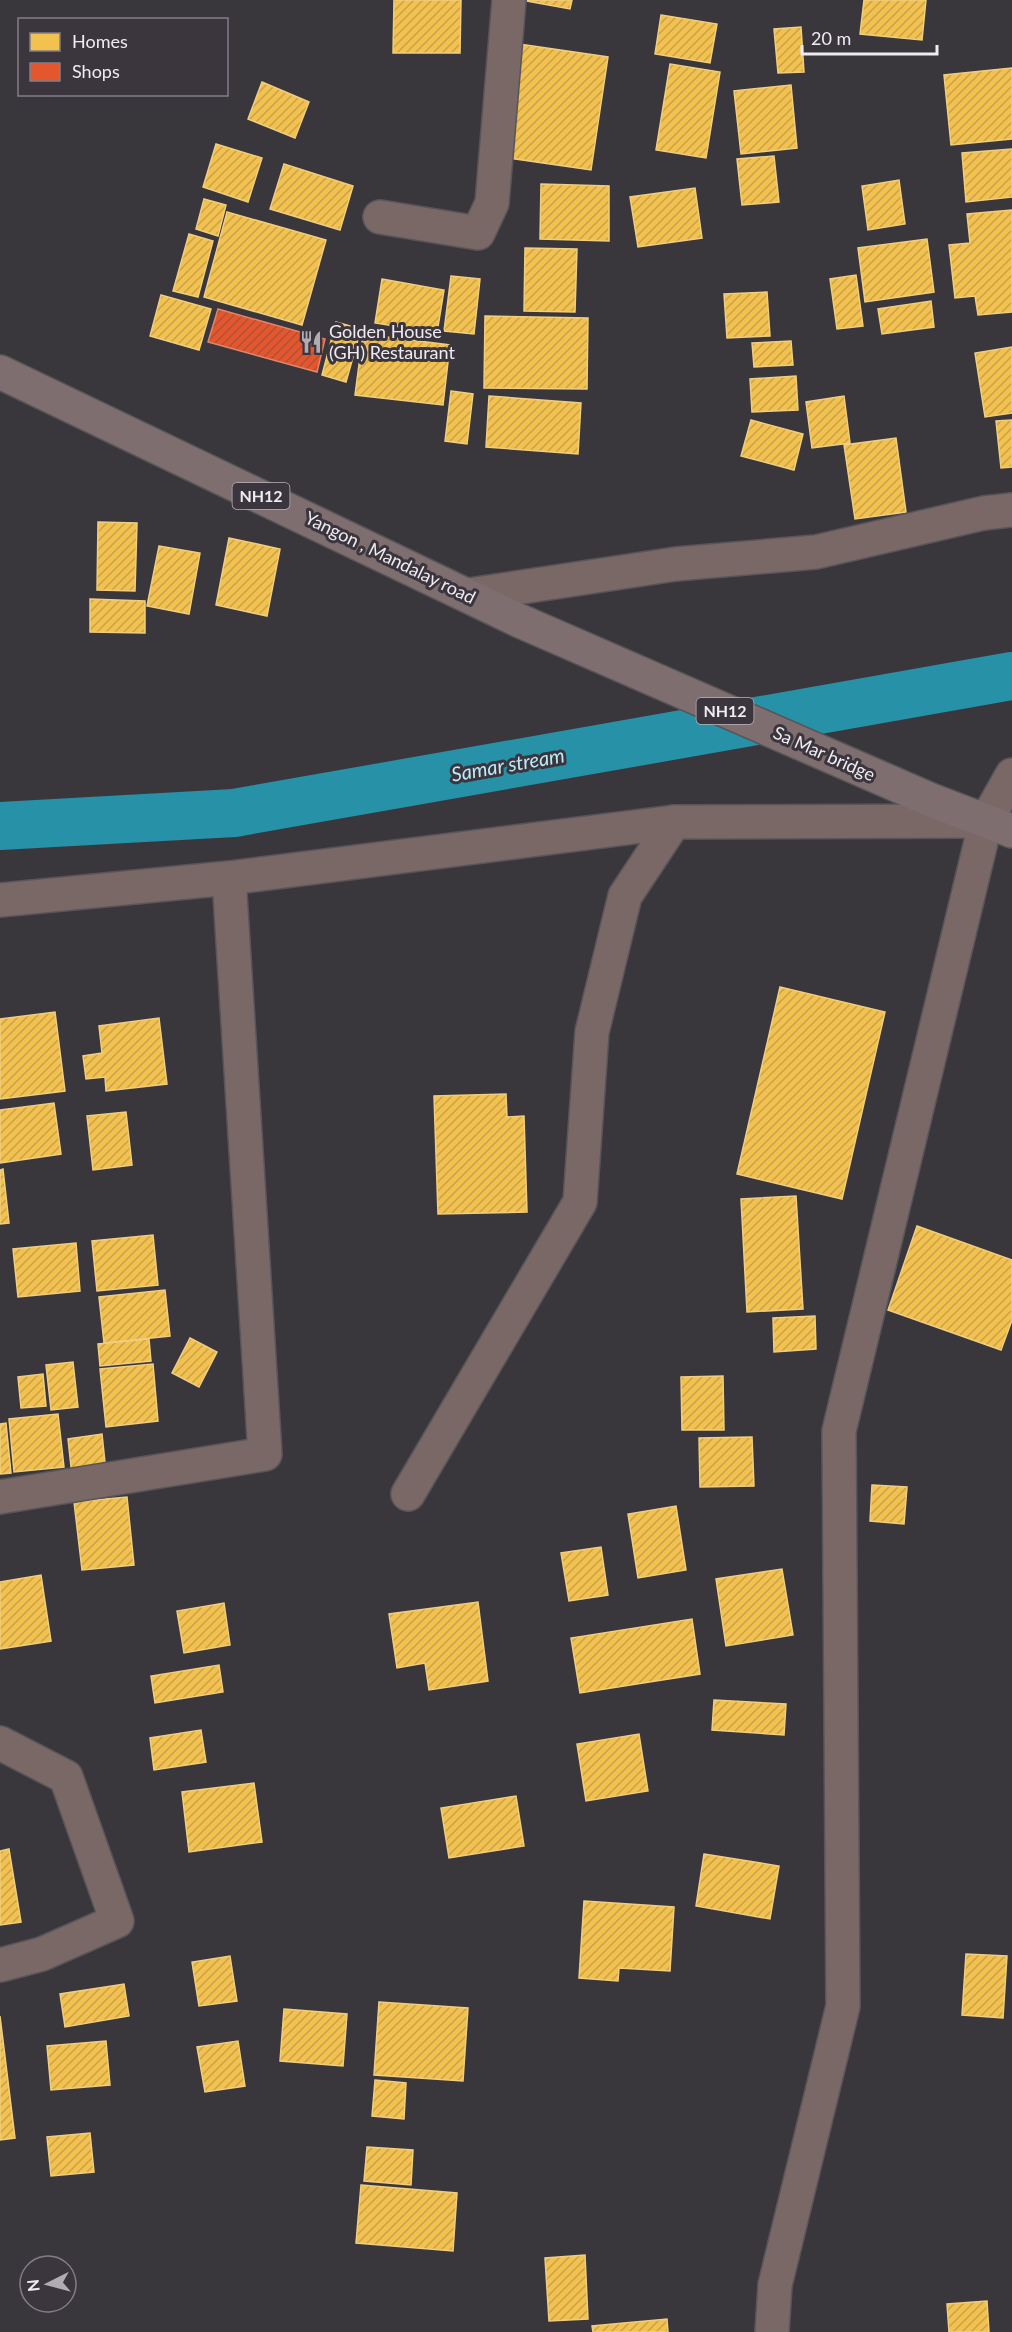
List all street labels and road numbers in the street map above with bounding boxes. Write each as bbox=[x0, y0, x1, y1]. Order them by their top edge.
road number: NH12 bbox=[232, 483, 290, 509]
street label: Yangon , Mandalay road bbox=[301, 506, 479, 608]
road number: NH12 bbox=[696, 698, 754, 724]
street label: Sa Mar bridge bbox=[770, 721, 879, 785]

